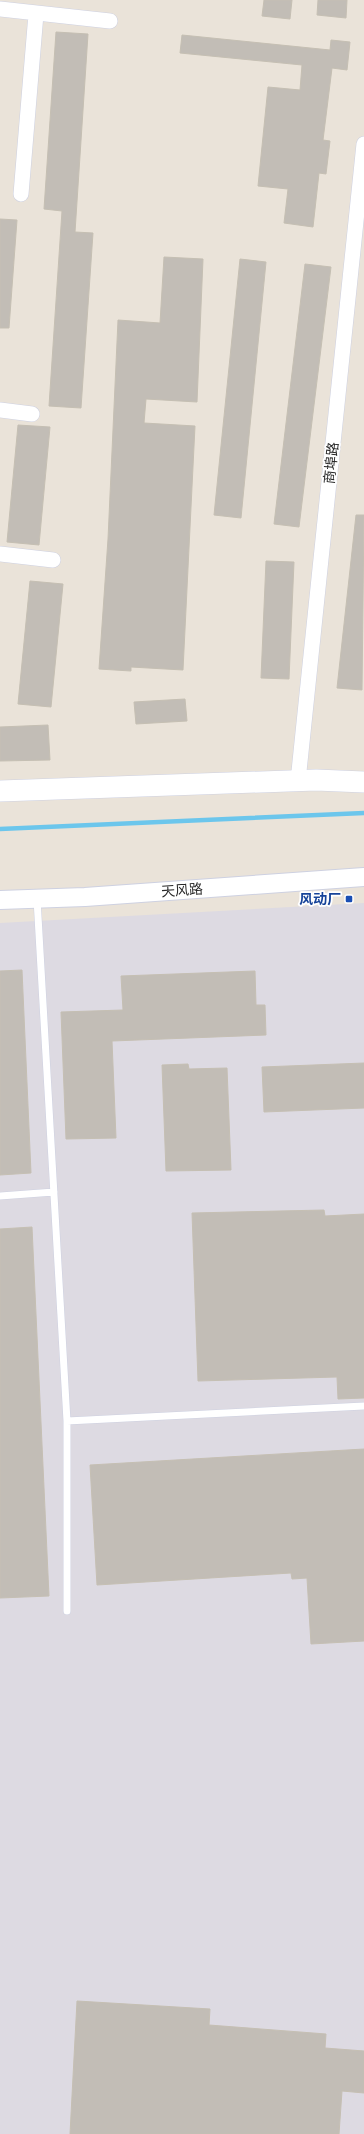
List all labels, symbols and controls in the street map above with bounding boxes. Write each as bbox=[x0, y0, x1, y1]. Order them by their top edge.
street label: 商埠路 bbox=[321, 441, 341, 485]
street label: 天风路 bbox=[160, 881, 204, 899]
place label: 风动厂 bbox=[299, 891, 341, 907]
marker: 风动厂 bbox=[344, 894, 354, 904]

